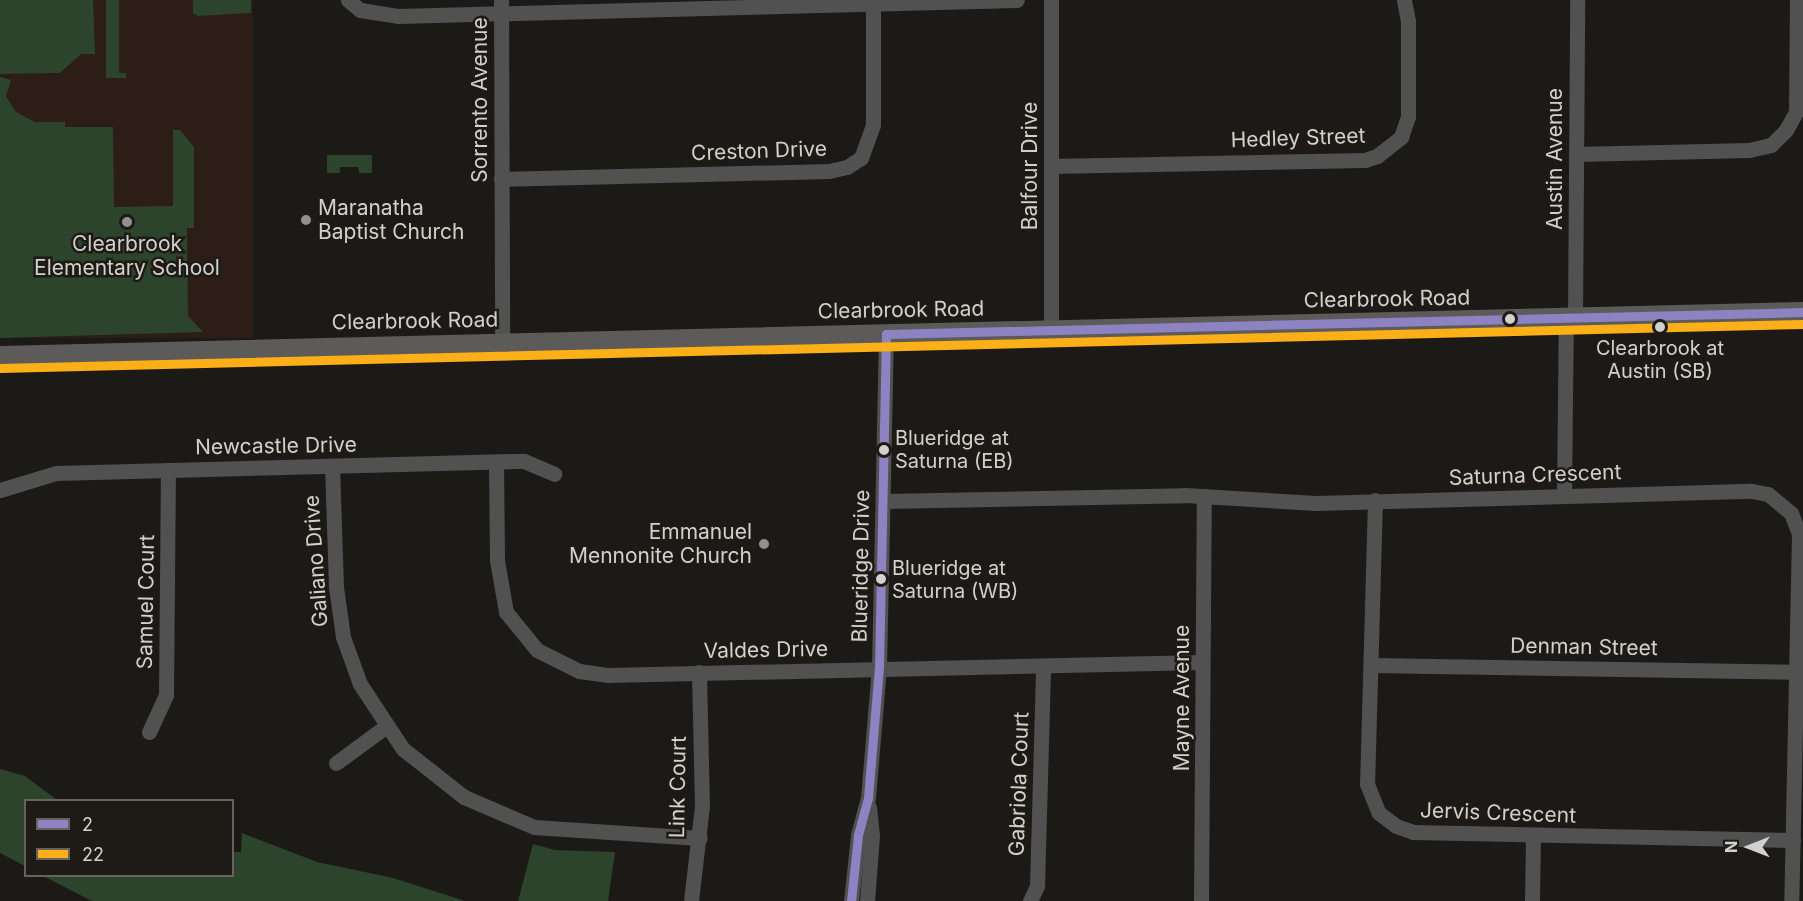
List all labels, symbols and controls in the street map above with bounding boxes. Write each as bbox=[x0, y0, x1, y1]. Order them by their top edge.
street label: Sorrento Avenue bbox=[467, 17, 493, 183]
street label: Austin Avenue bbox=[1542, 88, 1568, 230]
street label: Balfour Drive bbox=[1017, 102, 1043, 230]
street label: Hedley Street bbox=[1230, 123, 1366, 153]
street label: Creston Drive bbox=[691, 136, 827, 166]
place label: Maranatha Baptist Church bbox=[318, 195, 464, 245]
marker: Maranatha Baptist Church bbox=[299, 213, 313, 227]
marker: Clearbrook Elementary School bbox=[120, 215, 134, 229]
place label: Clearbrook Elementary School bbox=[34, 231, 220, 281]
street label: Clearbrook Road bbox=[1304, 285, 1470, 313]
street label: Clearbrook Road bbox=[818, 296, 984, 324]
street label: Clearbrook Road bbox=[332, 307, 498, 335]
unlabelled marker bbox=[1504, 313, 1516, 325]
marker: Clearbrook at Austin (SB) bbox=[1654, 321, 1666, 333]
place label: Clearbrook at Austin (SB) bbox=[1596, 336, 1724, 383]
place label: Blueridge at Saturna (EB) bbox=[895, 426, 1014, 473]
street label: Newcastle Drive bbox=[195, 432, 357, 460]
marker: Blueridge at Saturna (EB) bbox=[878, 444, 890, 456]
street label: Saturna Crescent bbox=[1448, 459, 1622, 491]
street label: Blueridge Drive bbox=[847, 489, 875, 643]
street label: Galiano Drive bbox=[299, 494, 333, 628]
place label: Emmanuel Mennonite Church bbox=[569, 519, 752, 569]
street label: Samuel Court bbox=[132, 534, 160, 670]
marker: Emmanuel Mennonite Church bbox=[757, 537, 771, 551]
place label: Blueridge at Saturna (WB) bbox=[892, 556, 1018, 603]
marker: Blueridge at Saturna (WB) bbox=[875, 573, 887, 585]
street label: Mayne Avenue bbox=[1169, 625, 1195, 771]
street label: Denman Street bbox=[1510, 633, 1658, 661]
street label: Valdes Drive bbox=[704, 636, 828, 664]
street label: Gabriola Court bbox=[1004, 711, 1034, 857]
street label: Link Court bbox=[665, 736, 691, 838]
street label: Jervis Crescent bbox=[1420, 798, 1576, 828]
legend bbox=[24, 799, 234, 877]
text: 2 bbox=[82, 814, 93, 835]
north arrow bbox=[1719, 817, 1779, 877]
text: N bbox=[1721, 841, 1741, 853]
text: 22 bbox=[82, 844, 104, 865]

